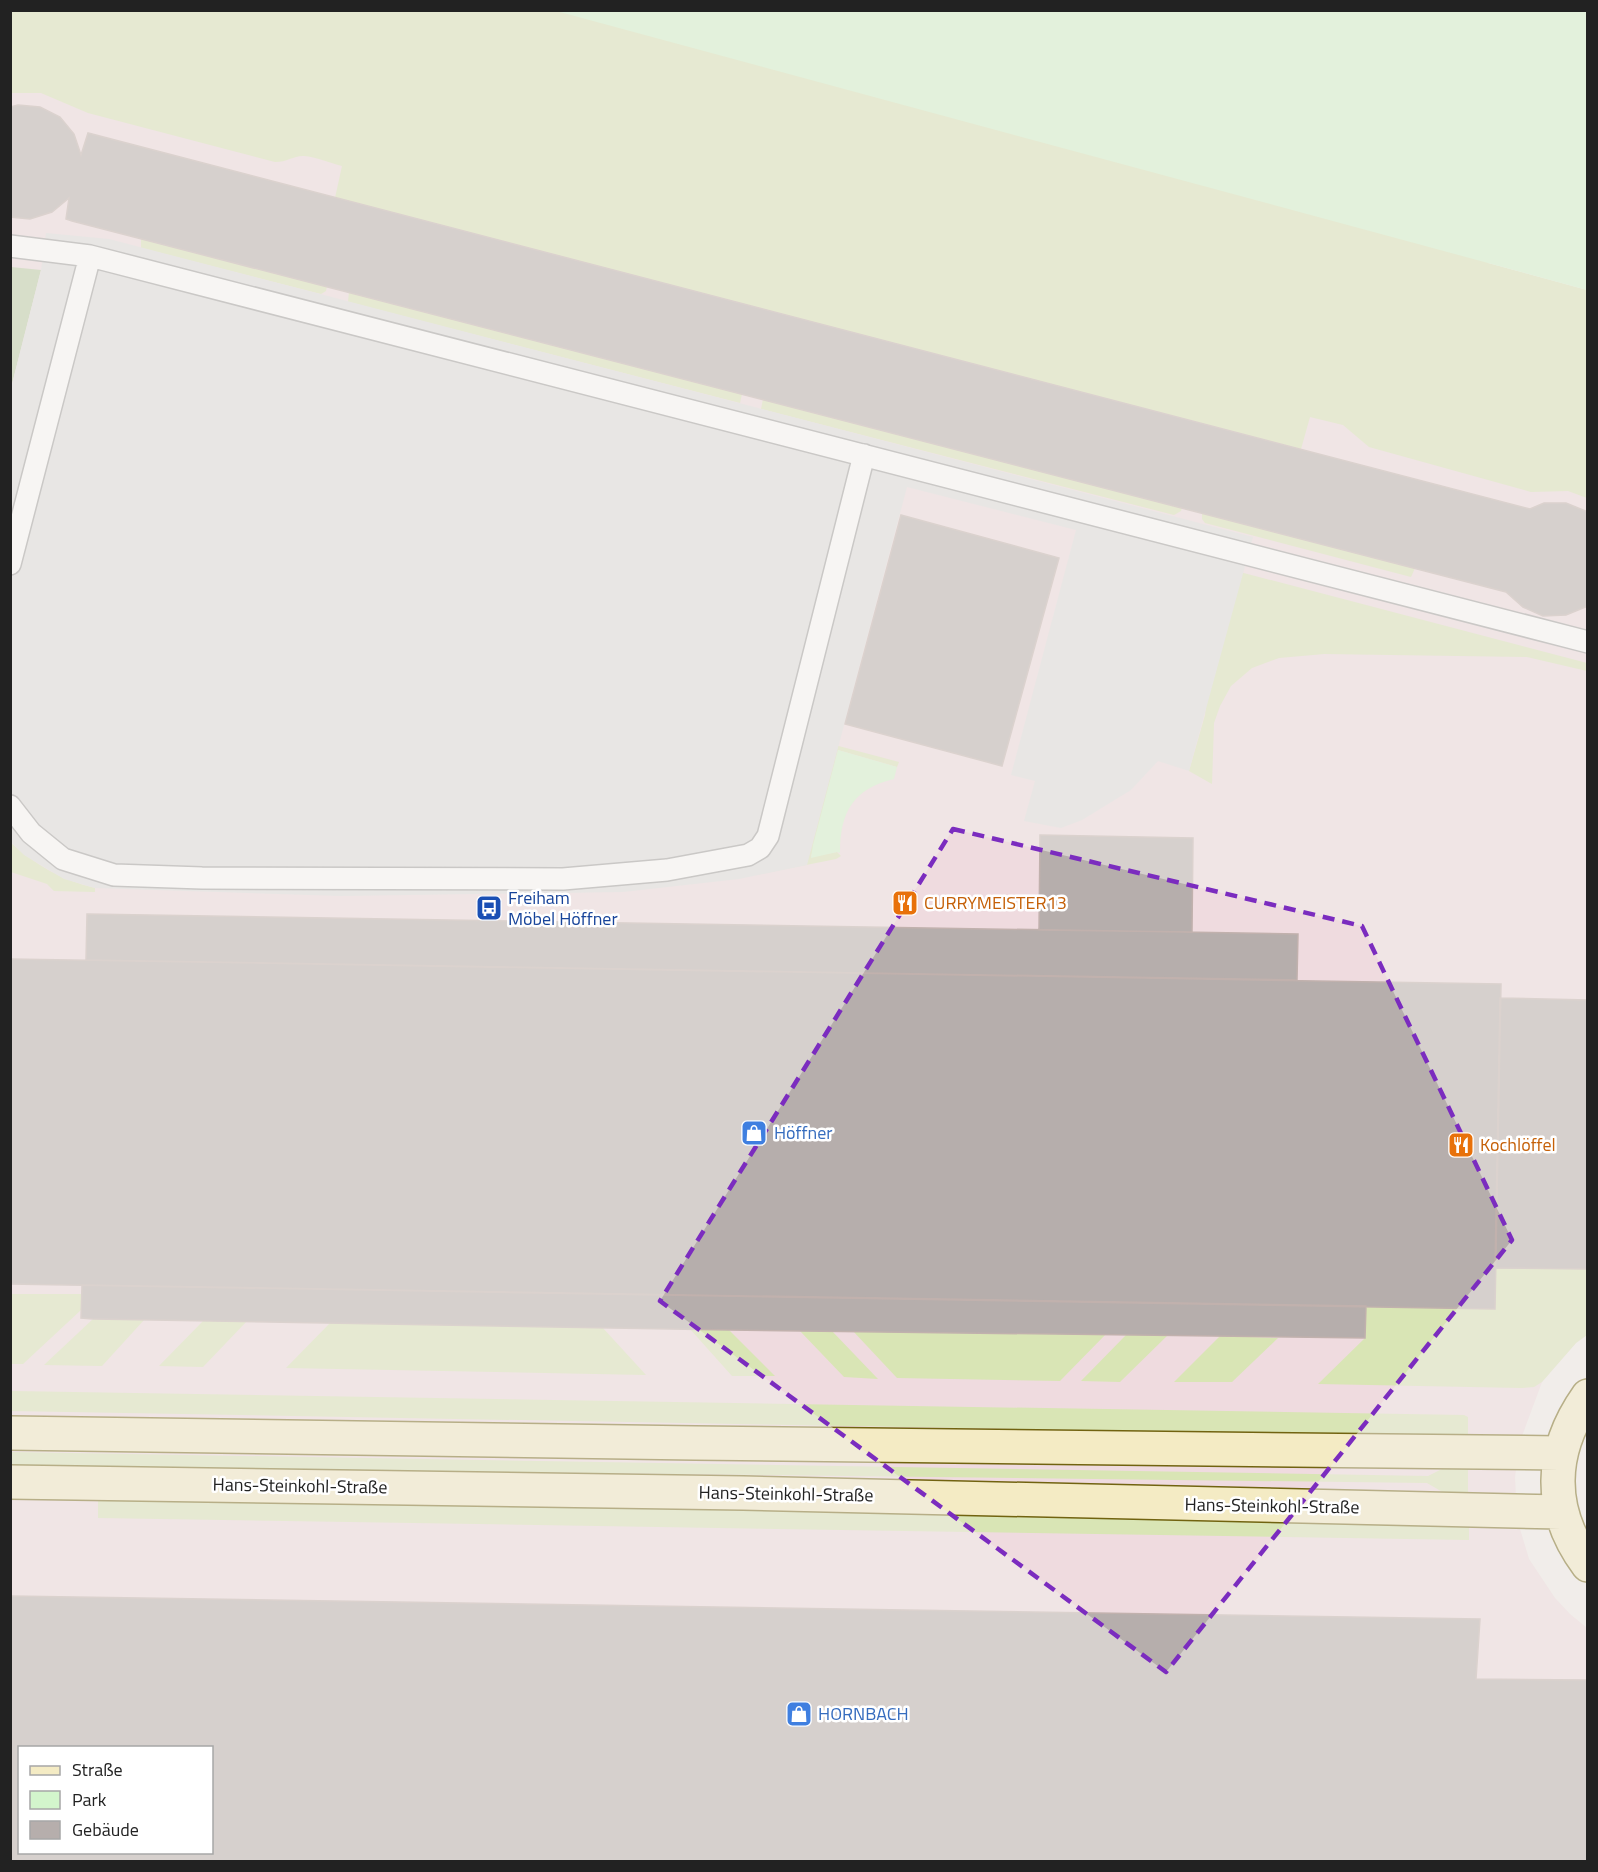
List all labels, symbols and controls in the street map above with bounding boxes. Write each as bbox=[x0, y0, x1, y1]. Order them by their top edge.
place label: Freiham Möbel Höffner bbox=[508, 884, 618, 932]
restaurant icon: CURRYMEISTER13 bbox=[890, 888, 920, 918]
place label: CURRYMEISTER13 bbox=[924, 889, 1067, 916]
bus stop icon: Freiham Möbel Höffner bbox=[474, 893, 504, 923]
shop icon: Höffner bbox=[739, 1118, 769, 1148]
place label: Höffner bbox=[774, 1119, 832, 1146]
restaurant icon: Kochlöffel bbox=[1446, 1130, 1476, 1160]
place label: Kochlöffel bbox=[1480, 1131, 1556, 1158]
street label: Hans-Steinkohl-Straße bbox=[212, 1470, 388, 1501]
street label: Hans-Steinkohl-Straße bbox=[698, 1478, 874, 1509]
street label: Hans-Steinkohl-Straße bbox=[1184, 1490, 1360, 1521]
shop icon: HORNBACH bbox=[784, 1699, 814, 1729]
place label: HORNBACH bbox=[818, 1700, 909, 1727]
legend bbox=[18, 1746, 213, 1854]
text: Straße bbox=[72, 1756, 123, 1783]
text: Park bbox=[72, 1786, 107, 1813]
text: Gebäude bbox=[72, 1816, 139, 1843]

